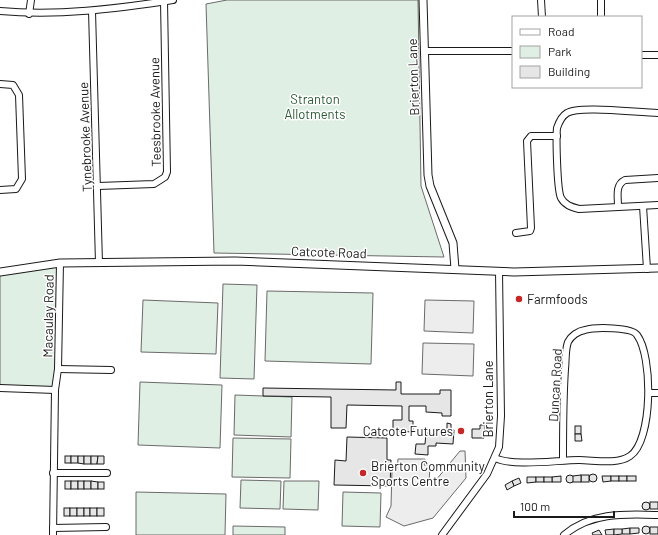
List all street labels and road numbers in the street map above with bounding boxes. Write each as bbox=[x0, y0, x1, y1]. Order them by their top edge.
street label: Brierton Lane bbox=[404, 38, 422, 116]
street label: Teesbrooke Avenue bbox=[146, 57, 164, 167]
street label: Tynebrooke Avenue bbox=[75, 82, 95, 192]
street label: Catcote Road bbox=[291, 243, 367, 261]
street label: Macaulay Road bbox=[39, 274, 57, 358]
street label: Duncan Road bbox=[545, 348, 565, 422]
street label: Brierton Lane bbox=[480, 360, 496, 438]

